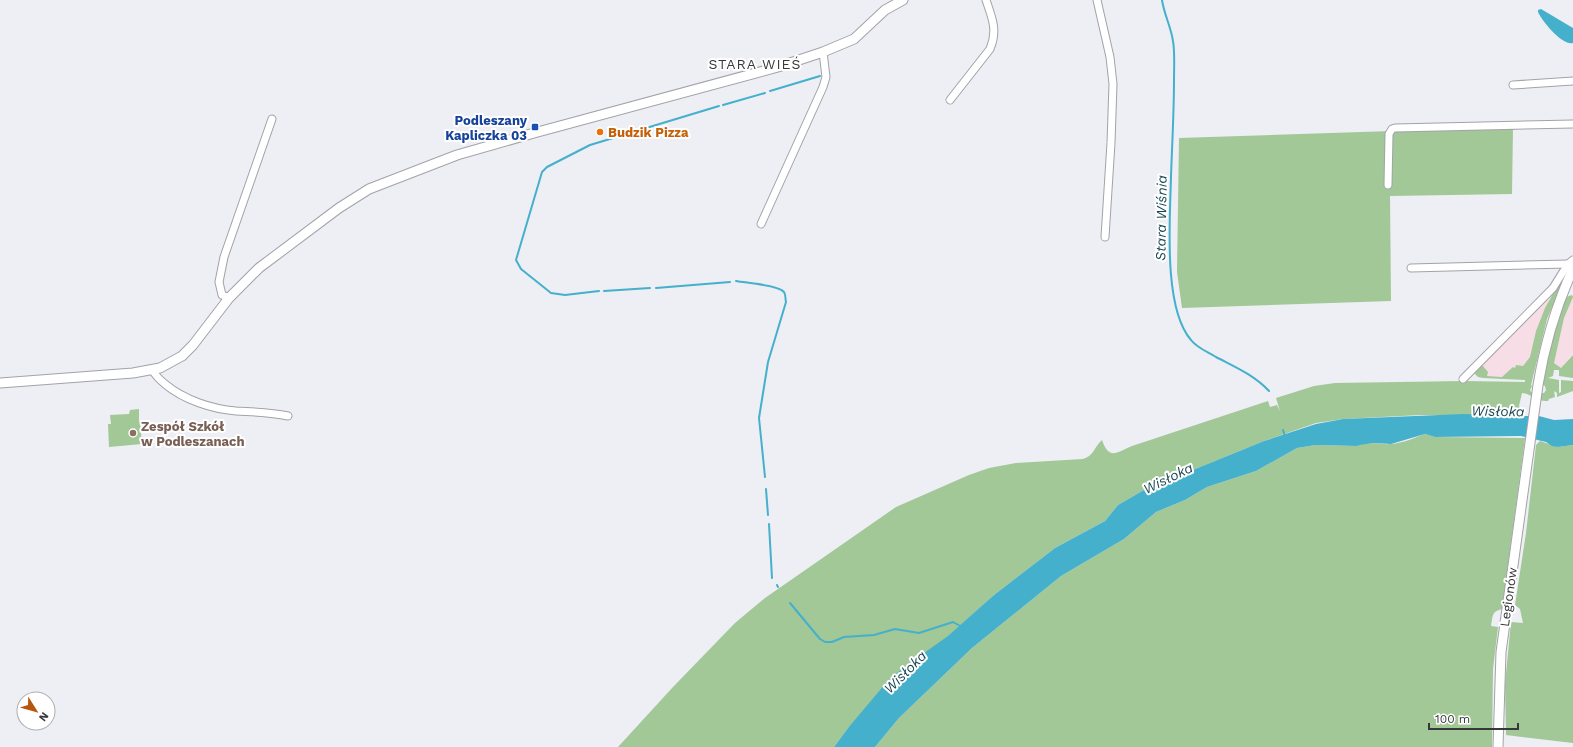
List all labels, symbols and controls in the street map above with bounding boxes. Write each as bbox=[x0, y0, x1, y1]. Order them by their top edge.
district label: STARA WIEŚ bbox=[709, 56, 801, 72]
place label: Podleszany Kapliczka 03 bbox=[445, 113, 528, 143]
marker: Podleszany Kapliczka 03 bbox=[530, 122, 540, 132]
place label: Budzik Pizza bbox=[608, 125, 689, 140]
marker: Budzik Pizza bbox=[595, 127, 605, 137]
water label: Stara Wiśnia bbox=[1152, 175, 1170, 261]
water label: Wisłoka bbox=[1471, 403, 1525, 419]
place label: Zespół Szkół w Podleszanach bbox=[141, 419, 244, 449]
marker: Zespół Szkół w Podleszanach bbox=[128, 428, 138, 438]
water label: Wisłoka bbox=[1141, 459, 1196, 497]
street label: Legionów bbox=[1497, 566, 1520, 628]
water label: Wisłoka bbox=[881, 647, 930, 696]
north arrow bbox=[16, 691, 56, 731]
scale bar bbox=[1429, 705, 1518, 731]
text: N bbox=[36, 710, 51, 724]
text: 100 m bbox=[1435, 712, 1470, 726]

